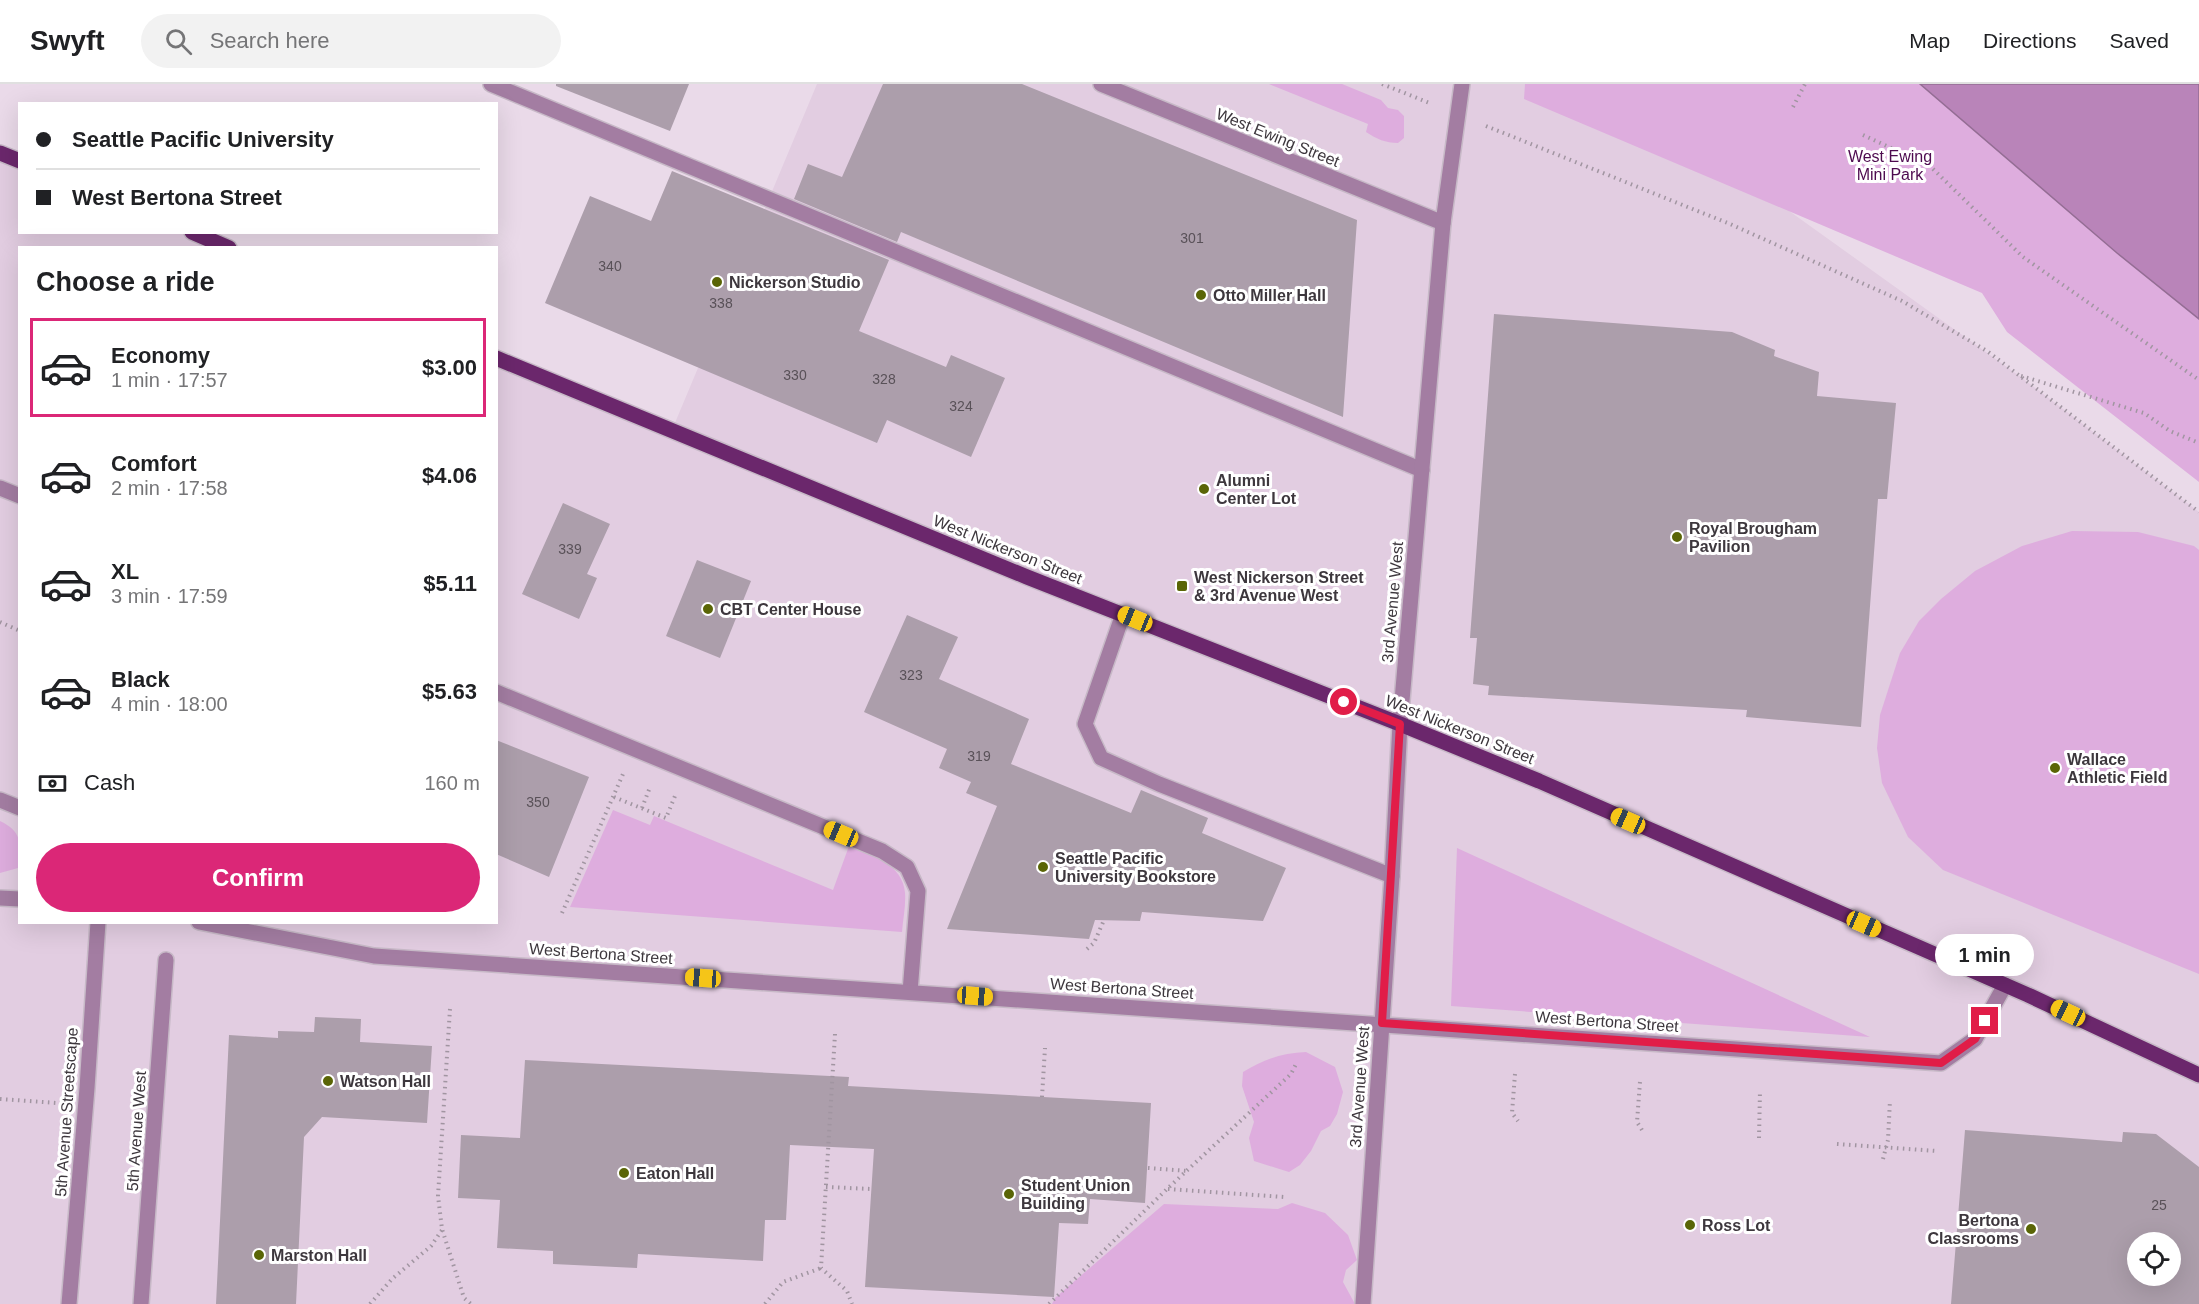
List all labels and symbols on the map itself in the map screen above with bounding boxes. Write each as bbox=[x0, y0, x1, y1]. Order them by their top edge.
street label: West Ewing Street bbox=[1214, 105, 1342, 170]
park label: West Ewing Mini Park bbox=[1848, 148, 1932, 183]
house number: 301 bbox=[1180, 230, 1204, 246]
house number: 340 bbox=[598, 258, 622, 274]
place label: Nickerson Studio bbox=[729, 274, 861, 291]
marker: Nickerson Studio bbox=[710, 275, 724, 289]
place label: Otto Miller Hall bbox=[1213, 287, 1326, 304]
marker: Otto Miller Hall bbox=[1194, 288, 1208, 302]
house number: 338 bbox=[709, 295, 733, 311]
house number: 330 bbox=[783, 367, 807, 383]
house number: 328 bbox=[872, 371, 896, 387]
house number: 324 bbox=[949, 398, 973, 414]
place label: Alumni Center Lot bbox=[1216, 472, 1297, 507]
marker: Alumni Center Lot bbox=[1197, 482, 1211, 496]
street label: West Nickerson Street bbox=[931, 512, 1085, 587]
place label: Royal Brougham Pavilion bbox=[1689, 520, 1817, 555]
marker: Royal Brougham Pavilion bbox=[1670, 530, 1684, 544]
street label: 3rd Avenue West bbox=[1379, 540, 1406, 663]
house number: 339 bbox=[558, 541, 582, 557]
place label: West Nickerson Street & 3rd Avenue West bbox=[1194, 569, 1364, 604]
marker: West Nickerson Street & 3rd Avenue West bbox=[1175, 579, 1189, 593]
place label: CBT Center House bbox=[720, 601, 861, 618]
marker: CBT Center House bbox=[701, 602, 715, 616]
car bbox=[1115, 604, 1155, 634]
house number: 323 bbox=[899, 667, 923, 683]
route start bbox=[1330, 688, 1357, 715]
street label: West Nickerson Street bbox=[1383, 692, 1537, 767]
house number: 319 bbox=[967, 748, 991, 764]
place label: Wallace Athletic Field bbox=[2067, 751, 2167, 786]
marker: Wallace Athletic Field bbox=[2048, 761, 2062, 775]
house number: 350 bbox=[526, 794, 550, 810]
car bbox=[1608, 805, 1648, 837]
car bbox=[821, 819, 861, 849]
place label: Seattle Pacific University Bookstore bbox=[1055, 850, 1216, 885]
marker: Seattle Pacific University Bookstore bbox=[1036, 860, 1050, 874]
car bbox=[1844, 908, 1884, 940]
callout: 1 min bbox=[1936, 934, 2034, 976]
street label: West Bertona Street bbox=[529, 940, 674, 967]
car bbox=[684, 968, 722, 988]
street label: West Bertona Street bbox=[1050, 975, 1195, 1002]
car bbox=[956, 986, 994, 1006]
car bbox=[2048, 997, 2088, 1029]
route end bbox=[1971, 1007, 1998, 1034]
street label: West Bertona Street bbox=[1535, 1008, 1680, 1035]
street label: 3rd Avenue West bbox=[1347, 1025, 1372, 1148]
street label: 5th Avenue Streetscape bbox=[52, 1027, 81, 1197]
street label: 5th Avenue West bbox=[124, 1070, 149, 1192]
place label: Watson Hall bbox=[340, 1073, 431, 1090]
marker: Watson Hall bbox=[321, 1074, 335, 1088]
place label: Eaton Hall bbox=[636, 1165, 714, 1182]
marker: Eaton Hall bbox=[617, 1166, 631, 1180]
place label: Student Union Building bbox=[1021, 1177, 1130, 1212]
marker: Student Union Building bbox=[1002, 1187, 1016, 1201]
house number: 25 bbox=[2151, 1197, 2167, 1213]
place label: Bertona Classrooms bbox=[1927, 1212, 2019, 1247]
place label: Ross Lot bbox=[1702, 1217, 1771, 1234]
marker: Ross Lot bbox=[1683, 1218, 1697, 1232]
marker: Bertona Classrooms bbox=[2024, 1222, 2038, 1236]
place label: Marston Hall bbox=[271, 1247, 367, 1264]
marker: Marston Hall bbox=[252, 1248, 266, 1262]

